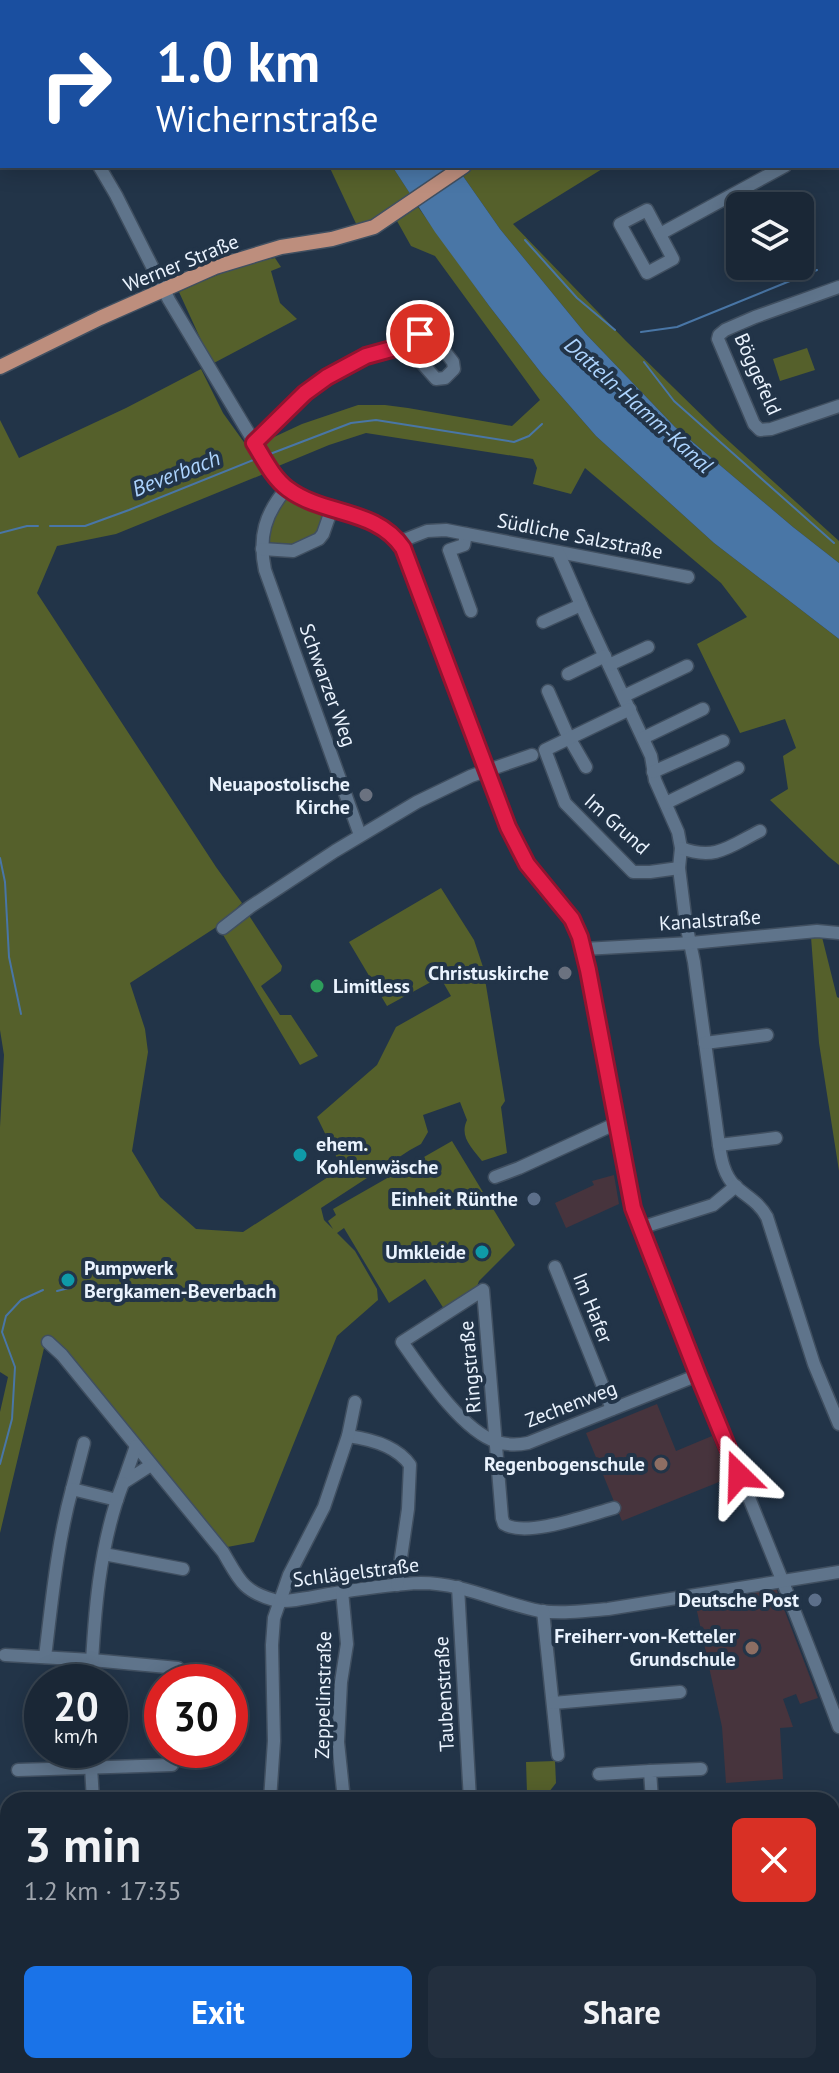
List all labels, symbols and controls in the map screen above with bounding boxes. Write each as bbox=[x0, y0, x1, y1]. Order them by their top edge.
text: 1.0 km bbox=[156, 25, 320, 97]
icon: right bbox=[24, 32, 128, 136]
text: Wichernstraße bbox=[156, 95, 379, 142]
map controls bbox=[726, 192, 814, 280]
button: layers bbox=[726, 192, 814, 280]
street label: Werner Straße bbox=[120, 228, 242, 298]
pin bbox=[386, 300, 454, 368]
icon: arrive bbox=[398, 312, 442, 356]
street label: Böggefeld bbox=[728, 329, 788, 419]
water label: Datteln-Hamm-Kanal bbox=[559, 331, 719, 479]
water label: Beverbach bbox=[128, 443, 224, 503]
street label: Südliche Salzstraße bbox=[495, 507, 665, 565]
street label: Schwarzer Weg bbox=[294, 620, 362, 750]
place label: Neuapostolische Kirche bbox=[209, 771, 350, 820]
marker: Neuapostolische Kirche bbox=[357, 786, 375, 804]
street label: Im Grund bbox=[579, 788, 655, 860]
street label: Kanalstraße bbox=[658, 903, 762, 937]
place label: Christuskirche bbox=[428, 960, 549, 986]
marker: Christuskirche bbox=[556, 964, 574, 982]
place label: Limitless bbox=[333, 973, 410, 999]
marker: Limitless bbox=[308, 977, 326, 995]
place label: ehem. Kohlenwäsche bbox=[316, 1131, 439, 1180]
marker: ehem. Kohlenwäsche bbox=[291, 1146, 309, 1164]
place label: Einheit Rünthe bbox=[391, 1186, 518, 1212]
marker: Einheit Rünthe bbox=[525, 1190, 543, 1208]
place label: Umkleide bbox=[385, 1239, 466, 1265]
marker: Umkleide bbox=[473, 1243, 491, 1261]
place label: Pumpwerk Bergkamen-Beverbach bbox=[84, 1255, 276, 1304]
street label: Im Hafer bbox=[567, 1269, 619, 1347]
marker: Pumpwerk Bergkamen-Beverbach bbox=[59, 1271, 77, 1289]
street label: Ringstraße bbox=[453, 1320, 487, 1414]
street label: Zechenweg bbox=[522, 1375, 620, 1433]
position arrow bbox=[697, 1433, 781, 1517]
place label: Regenbogenschule bbox=[484, 1451, 645, 1477]
marker: Regenbogenschule bbox=[652, 1455, 670, 1473]
street label: Schlägelstraße bbox=[291, 1551, 421, 1593]
place label: Deutsche Post bbox=[678, 1587, 799, 1613]
marker: Deutsche Post bbox=[806, 1591, 824, 1609]
place label: Freiherr-von-Ketteler Grundschule bbox=[554, 1623, 736, 1672]
street label: Zeppelinstraße bbox=[309, 1631, 337, 1759]
street label: Taubenstraße bbox=[428, 1636, 460, 1752]
marker: Freiherr-von-Ketteler Grundschule bbox=[743, 1639, 761, 1657]
speed limit sign: 30 bbox=[144, 1664, 248, 1768]
text: 20 bbox=[53, 1680, 99, 1732]
text: km/h bbox=[54, 1723, 98, 1749]
text: 3 min bbox=[24, 1813, 141, 1875]
button: close bbox=[732, 1818, 816, 1902]
text: 1.2 km · 17:35 bbox=[24, 1874, 182, 1907]
button: Exit bbox=[24, 1966, 412, 2058]
button: Share bbox=[428, 1966, 816, 2058]

